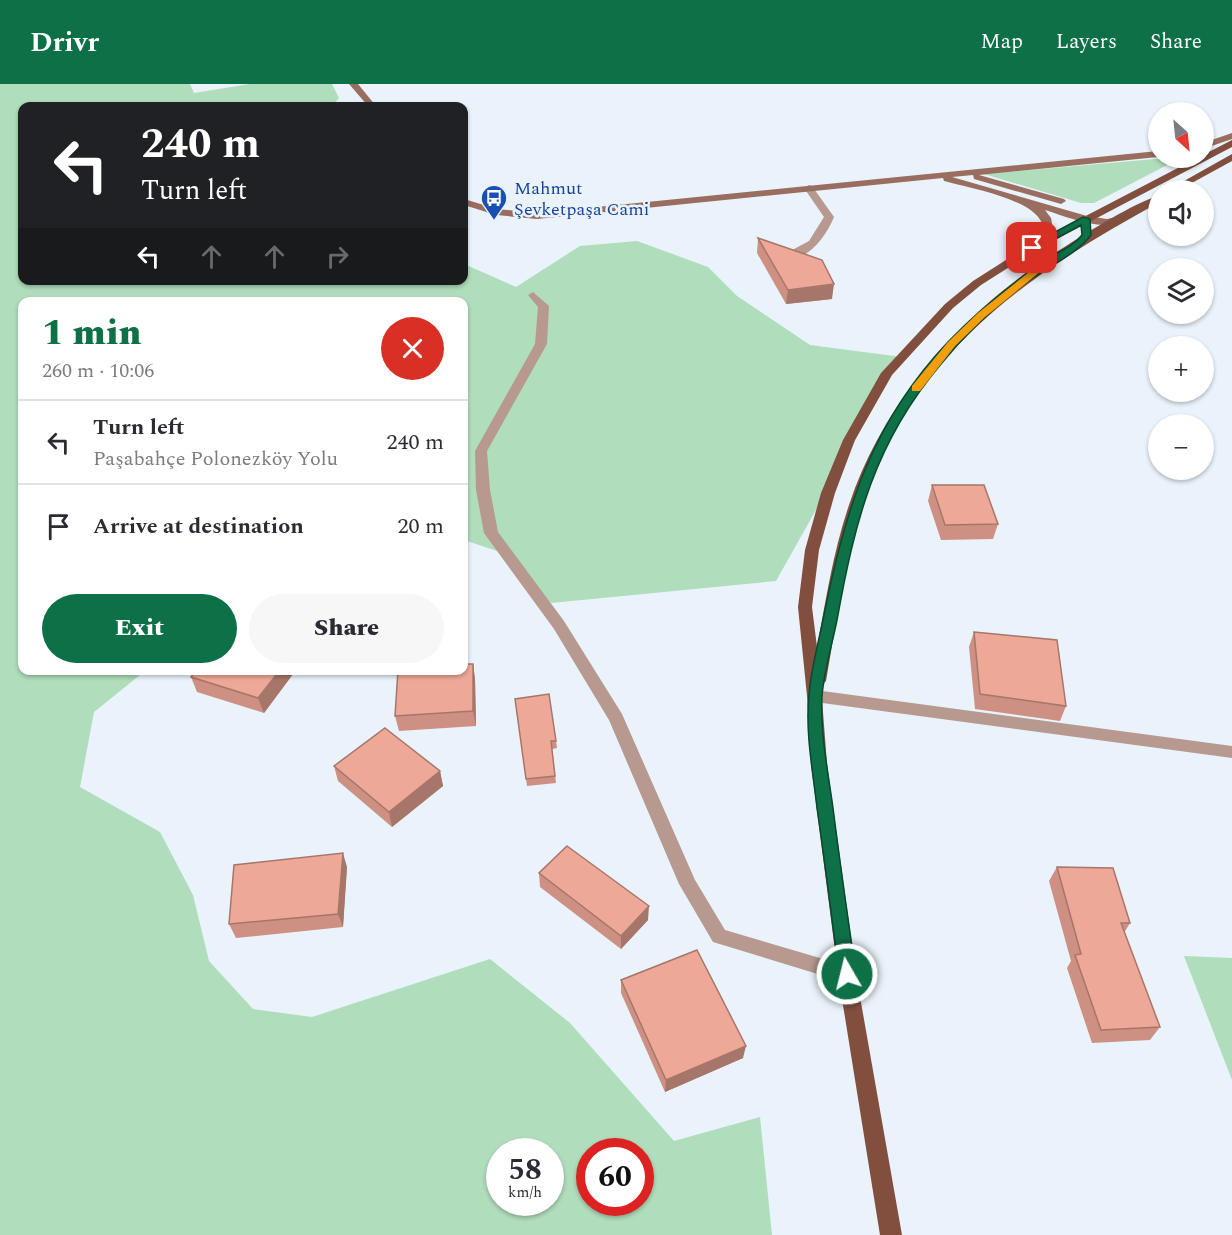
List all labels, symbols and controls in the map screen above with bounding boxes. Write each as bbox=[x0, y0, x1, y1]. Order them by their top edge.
text: Drivr bbox=[30, 21, 99, 64]
text: Map bbox=[981, 26, 1023, 58]
text: Layers bbox=[1056, 26, 1117, 58]
text: Share bbox=[1150, 26, 1202, 58]
north arrow bbox=[1148, 102, 1214, 168]
map controls bbox=[1148, 102, 1214, 480]
text: 240 m bbox=[141, 113, 260, 176]
icon: left bbox=[42, 126, 120, 204]
text: Turn left bbox=[141, 170, 247, 212]
place label: Mahmut Şevketpaşa Cami bbox=[514, 175, 649, 223]
button: sound bbox=[1148, 180, 1214, 246]
bus stop icon: Mahmut Şevketpaşa Cami bbox=[479, 183, 509, 221]
pin bbox=[1006, 222, 1057, 273]
icon: arrive bbox=[1015, 231, 1048, 264]
icon: left bbox=[132, 240, 165, 273]
icon: ahead bbox=[195, 240, 228, 273]
icon: ahead bbox=[258, 240, 291, 273]
icon: right bbox=[321, 240, 354, 273]
button: layers bbox=[1148, 258, 1214, 324]
text: 1 min bbox=[42, 306, 142, 361]
button: close bbox=[381, 317, 444, 380]
button: + bbox=[1148, 336, 1214, 402]
text: 260 m · 10:06 bbox=[42, 356, 154, 386]
text: Turn left bbox=[93, 411, 185, 444]
button: − bbox=[1148, 414, 1214, 480]
icon: left bbox=[42, 426, 75, 459]
text: 240 m bbox=[387, 426, 444, 459]
text: Paşabahçe Polonezköy Yolu bbox=[93, 444, 338, 474]
icon: arrive bbox=[42, 510, 75, 543]
text: Arrive at destination bbox=[93, 510, 304, 543]
text: 20 m bbox=[398, 510, 444, 543]
button: Exit bbox=[42, 594, 237, 663]
button: Share bbox=[249, 594, 444, 663]
position arrow bbox=[815, 942, 879, 1006]
speed limit sign: 60 bbox=[576, 1138, 654, 1216]
text: 58 bbox=[508, 1147, 542, 1193]
text: km/h bbox=[508, 1181, 542, 1204]

